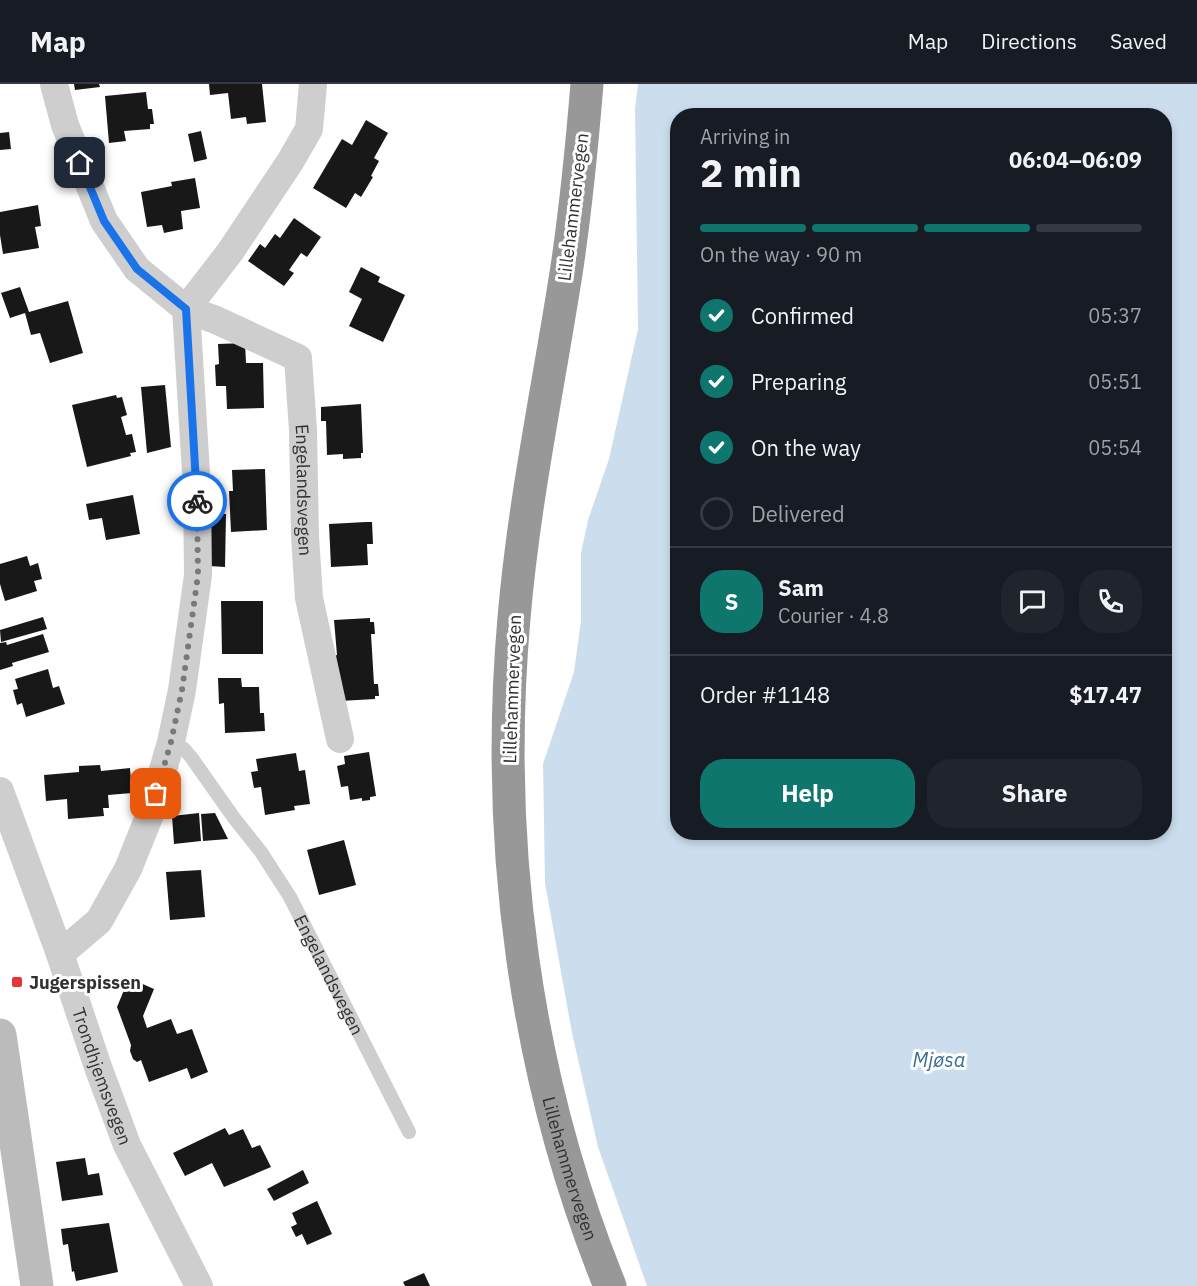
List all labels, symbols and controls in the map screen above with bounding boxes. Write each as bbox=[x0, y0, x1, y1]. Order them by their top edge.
text: Map bbox=[30, 23, 86, 60]
text: Map bbox=[908, 27, 948, 55]
text: Directions bbox=[981, 27, 1077, 55]
text: Saved bbox=[1110, 27, 1167, 55]
text: Arriving in bbox=[700, 123, 790, 150]
street label: Lillehammervegen bbox=[552, 132, 594, 282]
pin bbox=[54, 137, 105, 188]
text: 06:04–06:09 bbox=[1009, 145, 1142, 174]
icon: home bbox=[63, 146, 96, 179]
text: 2 min bbox=[700, 147, 802, 198]
text: On the way · 90 m bbox=[700, 241, 862, 268]
icon: check bbox=[700, 299, 733, 332]
text: Confirmed bbox=[751, 301, 854, 330]
text: 05:37 bbox=[1088, 302, 1142, 329]
icon: check bbox=[700, 365, 733, 398]
text: Preparing bbox=[751, 367, 846, 396]
text: 05:51 bbox=[1088, 368, 1142, 395]
street label: Engelandsvegen bbox=[291, 423, 318, 557]
icon: check bbox=[700, 431, 733, 464]
text: On the way bbox=[751, 433, 861, 462]
text: 05:54 bbox=[1088, 434, 1142, 461]
courier bbox=[167, 471, 227, 531]
icon: bike bbox=[181, 485, 214, 518]
text: Delivered bbox=[751, 499, 845, 528]
button: chat bbox=[1001, 570, 1064, 633]
button: phone bbox=[1079, 570, 1142, 633]
text: Sam bbox=[778, 573, 824, 602]
text: S bbox=[725, 587, 738, 616]
text: Courier · 4.8 bbox=[778, 602, 889, 629]
street label: Lillehammervegen bbox=[498, 614, 526, 764]
text: Order #1148 bbox=[700, 680, 830, 709]
text: $17.47 bbox=[1069, 680, 1142, 709]
button: Help bbox=[700, 759, 915, 828]
button: Share bbox=[927, 759, 1142, 828]
pin bbox=[130, 768, 181, 819]
icon: bag bbox=[139, 777, 172, 810]
street label: Engelandsvegen bbox=[289, 911, 369, 1039]
place label: Jugerspissen bbox=[29, 971, 141, 994]
marker: Jugerspissen bbox=[10, 975, 24, 989]
street label: Trondhjemsvegen bbox=[67, 1005, 137, 1148]
water label: Mjøsa bbox=[913, 1046, 965, 1073]
street label: Lillehammervegen bbox=[538, 1094, 603, 1244]

